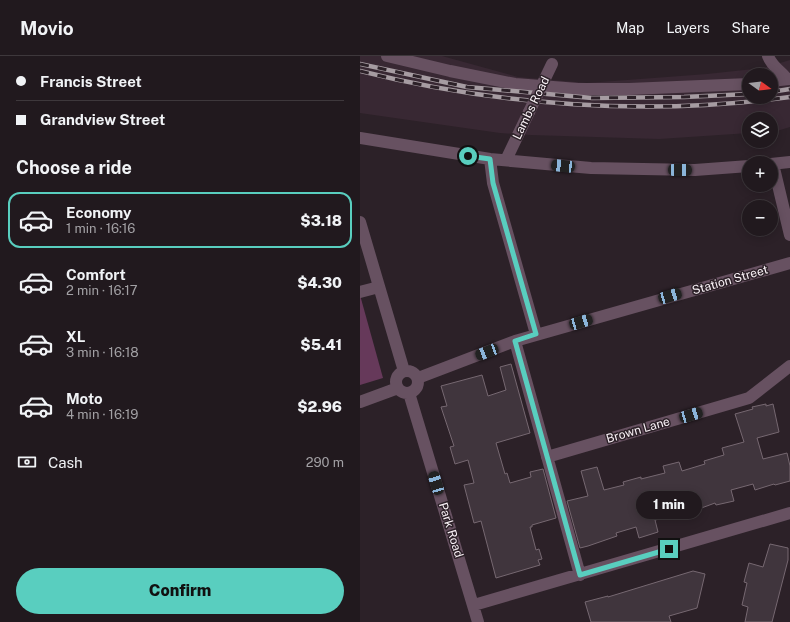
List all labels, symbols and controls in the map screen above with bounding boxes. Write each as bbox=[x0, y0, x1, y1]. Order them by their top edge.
text: Movio bbox=[20, 17, 74, 39]
text: Map bbox=[616, 20, 644, 36]
text: Layers bbox=[666, 20, 710, 36]
text: Share bbox=[732, 20, 770, 36]
north arrow bbox=[742, 68, 778, 104]
map controls bbox=[742, 68, 778, 236]
text: Francis Street bbox=[40, 73, 142, 90]
street label: Lambs Road bbox=[510, 74, 552, 142]
text: Grandview Street bbox=[40, 111, 165, 128]
button: layers bbox=[742, 112, 778, 148]
route start bbox=[459, 147, 477, 165]
button: + bbox=[742, 156, 778, 192]
text: Choose a ride bbox=[16, 157, 132, 178]
car bbox=[550, 159, 576, 173]
car bbox=[668, 164, 692, 176]
button: − bbox=[742, 200, 778, 236]
icon: car bbox=[18, 202, 54, 238]
text: Economy bbox=[66, 204, 131, 221]
text: $3.18 bbox=[300, 212, 342, 229]
text: 1 min · 16:16 bbox=[66, 221, 135, 236]
street label: Station Street bbox=[691, 262, 770, 297]
icon: car bbox=[18, 264, 54, 300]
text: Comfort bbox=[66, 266, 126, 283]
text: $4.30 bbox=[297, 274, 342, 291]
text: 2 min · 16:17 bbox=[66, 283, 138, 298]
car bbox=[657, 287, 683, 305]
car bbox=[568, 313, 594, 331]
icon: car bbox=[18, 326, 54, 362]
text: XL bbox=[66, 328, 85, 345]
text: $5.41 bbox=[300, 336, 342, 353]
car bbox=[474, 342, 500, 362]
text: 3 min · 16:18 bbox=[66, 345, 139, 360]
icon: car bbox=[18, 388, 54, 424]
text: Moto bbox=[66, 390, 103, 407]
text: $2.96 bbox=[297, 398, 342, 415]
car bbox=[678, 406, 704, 424]
text: 4 min · 16:19 bbox=[66, 407, 138, 422]
street label: Brown Lane bbox=[605, 414, 672, 446]
icon: cash bbox=[16, 451, 38, 473]
text: Cash bbox=[48, 454, 83, 471]
text: 290 m bbox=[306, 455, 344, 470]
car bbox=[427, 470, 445, 496]
callout: 1 min bbox=[636, 491, 702, 519]
text: 1 min bbox=[653, 497, 685, 512]
street label: Park Road bbox=[436, 501, 466, 559]
route end bbox=[660, 540, 678, 558]
button: Confirm bbox=[16, 568, 344, 614]

